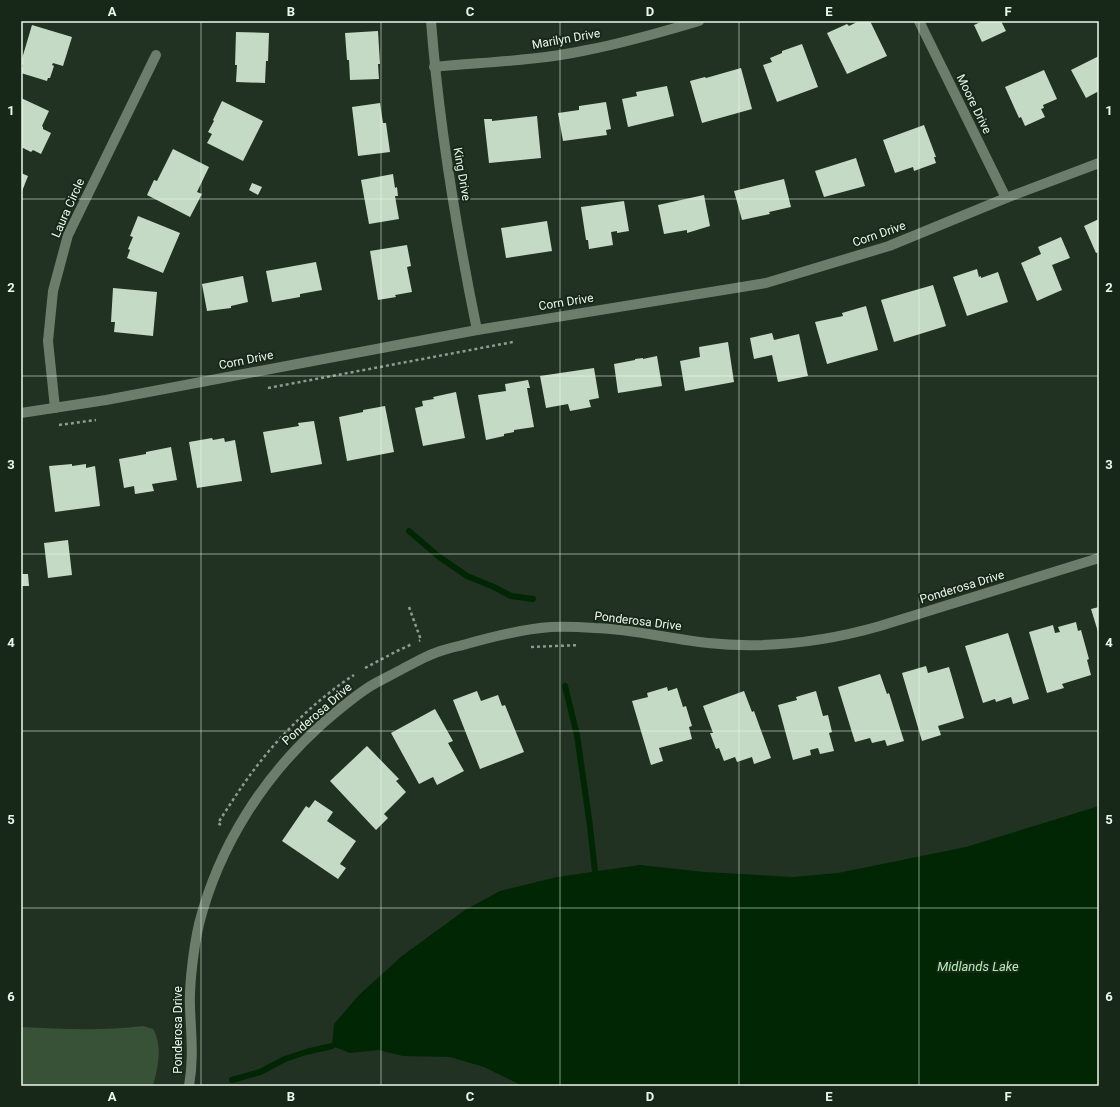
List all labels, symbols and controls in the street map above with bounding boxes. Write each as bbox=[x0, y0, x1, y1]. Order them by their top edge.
text: A bbox=[108, 4, 117, 19]
text: B bbox=[287, 4, 295, 19]
text: C bbox=[466, 4, 475, 19]
text: D bbox=[646, 4, 654, 19]
text: E bbox=[825, 4, 833, 19]
text: F bbox=[1004, 4, 1012, 19]
street label: Marilyn Drive bbox=[531, 26, 601, 52]
street label: Moore Drive bbox=[954, 72, 994, 136]
text: 1 bbox=[7, 103, 15, 118]
text: 1 bbox=[1105, 103, 1113, 118]
street label: King Drive bbox=[450, 146, 474, 202]
street label: Laura Circle bbox=[49, 176, 87, 240]
street label: Corn Drive bbox=[851, 218, 907, 250]
text: 2 bbox=[7, 280, 15, 295]
text: 2 bbox=[1105, 280, 1113, 295]
street label: Corn Drive bbox=[538, 291, 594, 313]
street label: Corn Drive bbox=[218, 348, 274, 372]
text: 3 bbox=[7, 457, 15, 472]
text: 3 bbox=[1105, 457, 1113, 472]
street label: Ponderosa Drive bbox=[918, 568, 1006, 606]
street label: Ponderosa Drive bbox=[594, 609, 682, 633]
text: 4 bbox=[7, 635, 15, 650]
text: 4 bbox=[1105, 635, 1113, 650]
street label: Ponderosa Drive bbox=[279, 680, 355, 748]
text: 5 bbox=[7, 812, 15, 827]
text: 5 bbox=[1105, 812, 1113, 827]
water label: Midlands Lake bbox=[937, 959, 1019, 974]
street label: Ponderosa Drive bbox=[171, 986, 185, 1074]
text: 6 bbox=[7, 989, 15, 1004]
text: 6 bbox=[1105, 989, 1113, 1004]
text: A bbox=[108, 1089, 117, 1104]
text: B bbox=[287, 1089, 295, 1104]
text: C bbox=[466, 1089, 475, 1104]
text: D bbox=[646, 1089, 654, 1104]
text: E bbox=[825, 1089, 833, 1104]
text: F bbox=[1004, 1089, 1012, 1104]

